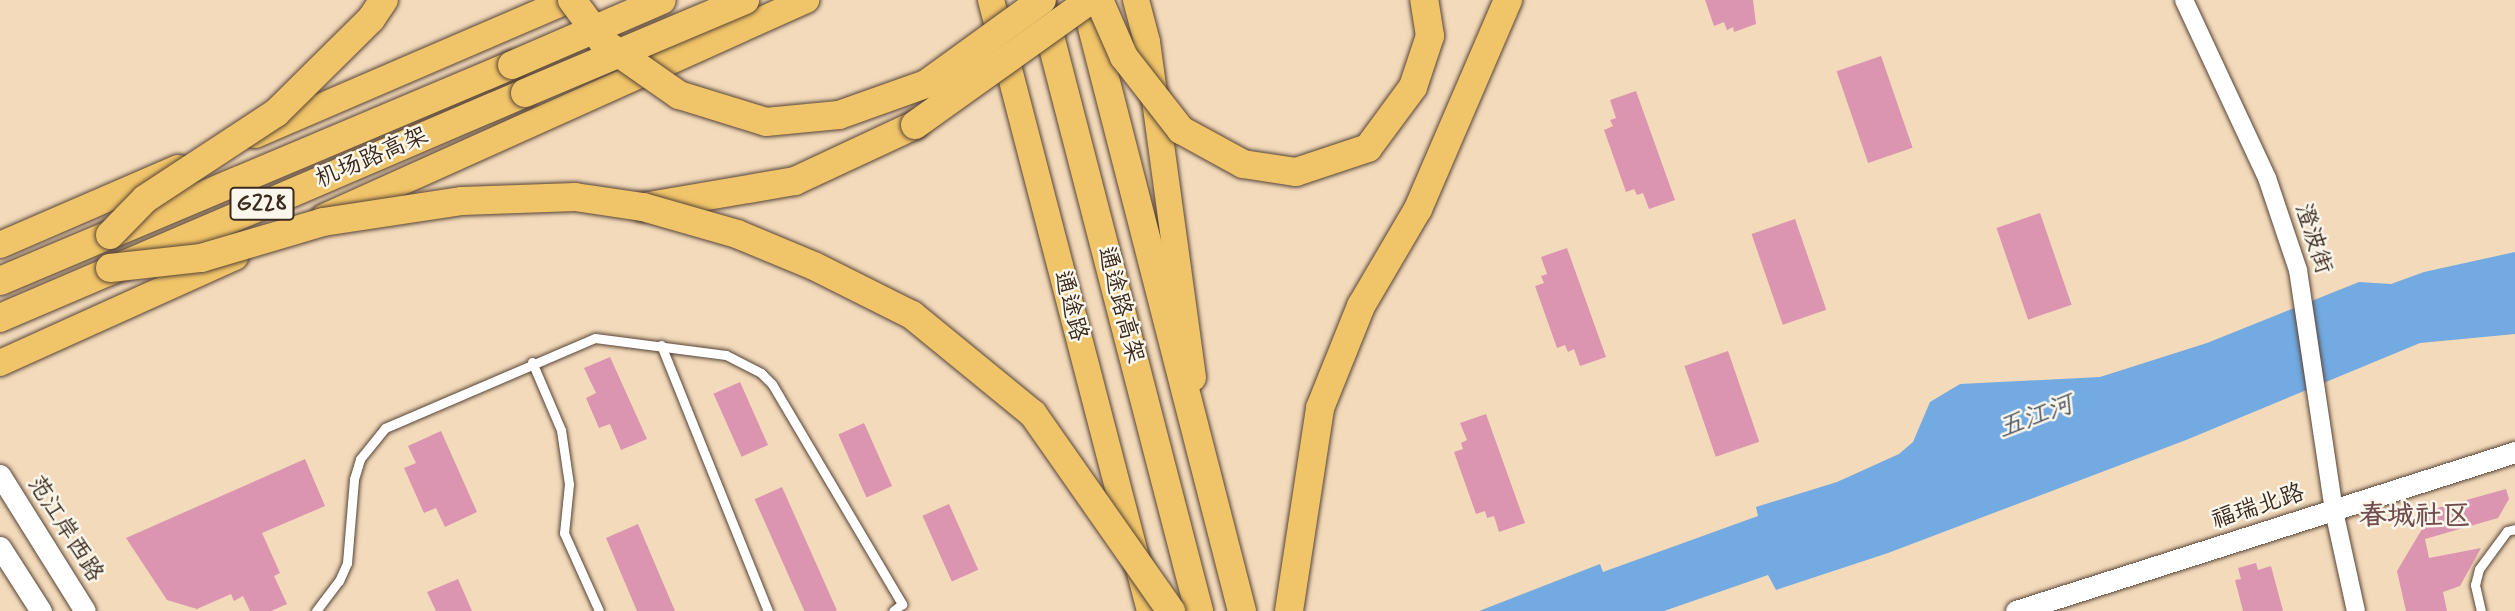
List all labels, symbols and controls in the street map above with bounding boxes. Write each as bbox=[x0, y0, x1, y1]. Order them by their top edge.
street label: 机场路高架 bbox=[311, 121, 433, 195]
road number: G228 bbox=[229, 184, 295, 224]
street label: 澄波街 bbox=[2288, 200, 2338, 278]
street label: 通途路高架 bbox=[1091, 243, 1149, 367]
street label: 通途路 bbox=[1047, 267, 1093, 345]
water label: 五江河 bbox=[1994, 390, 2078, 446]
street label: 范江岸西路 bbox=[21, 470, 109, 588]
street label: 福瑞北路 bbox=[2208, 478, 2308, 536]
district label: 春城社区 bbox=[2359, 500, 2471, 534]

